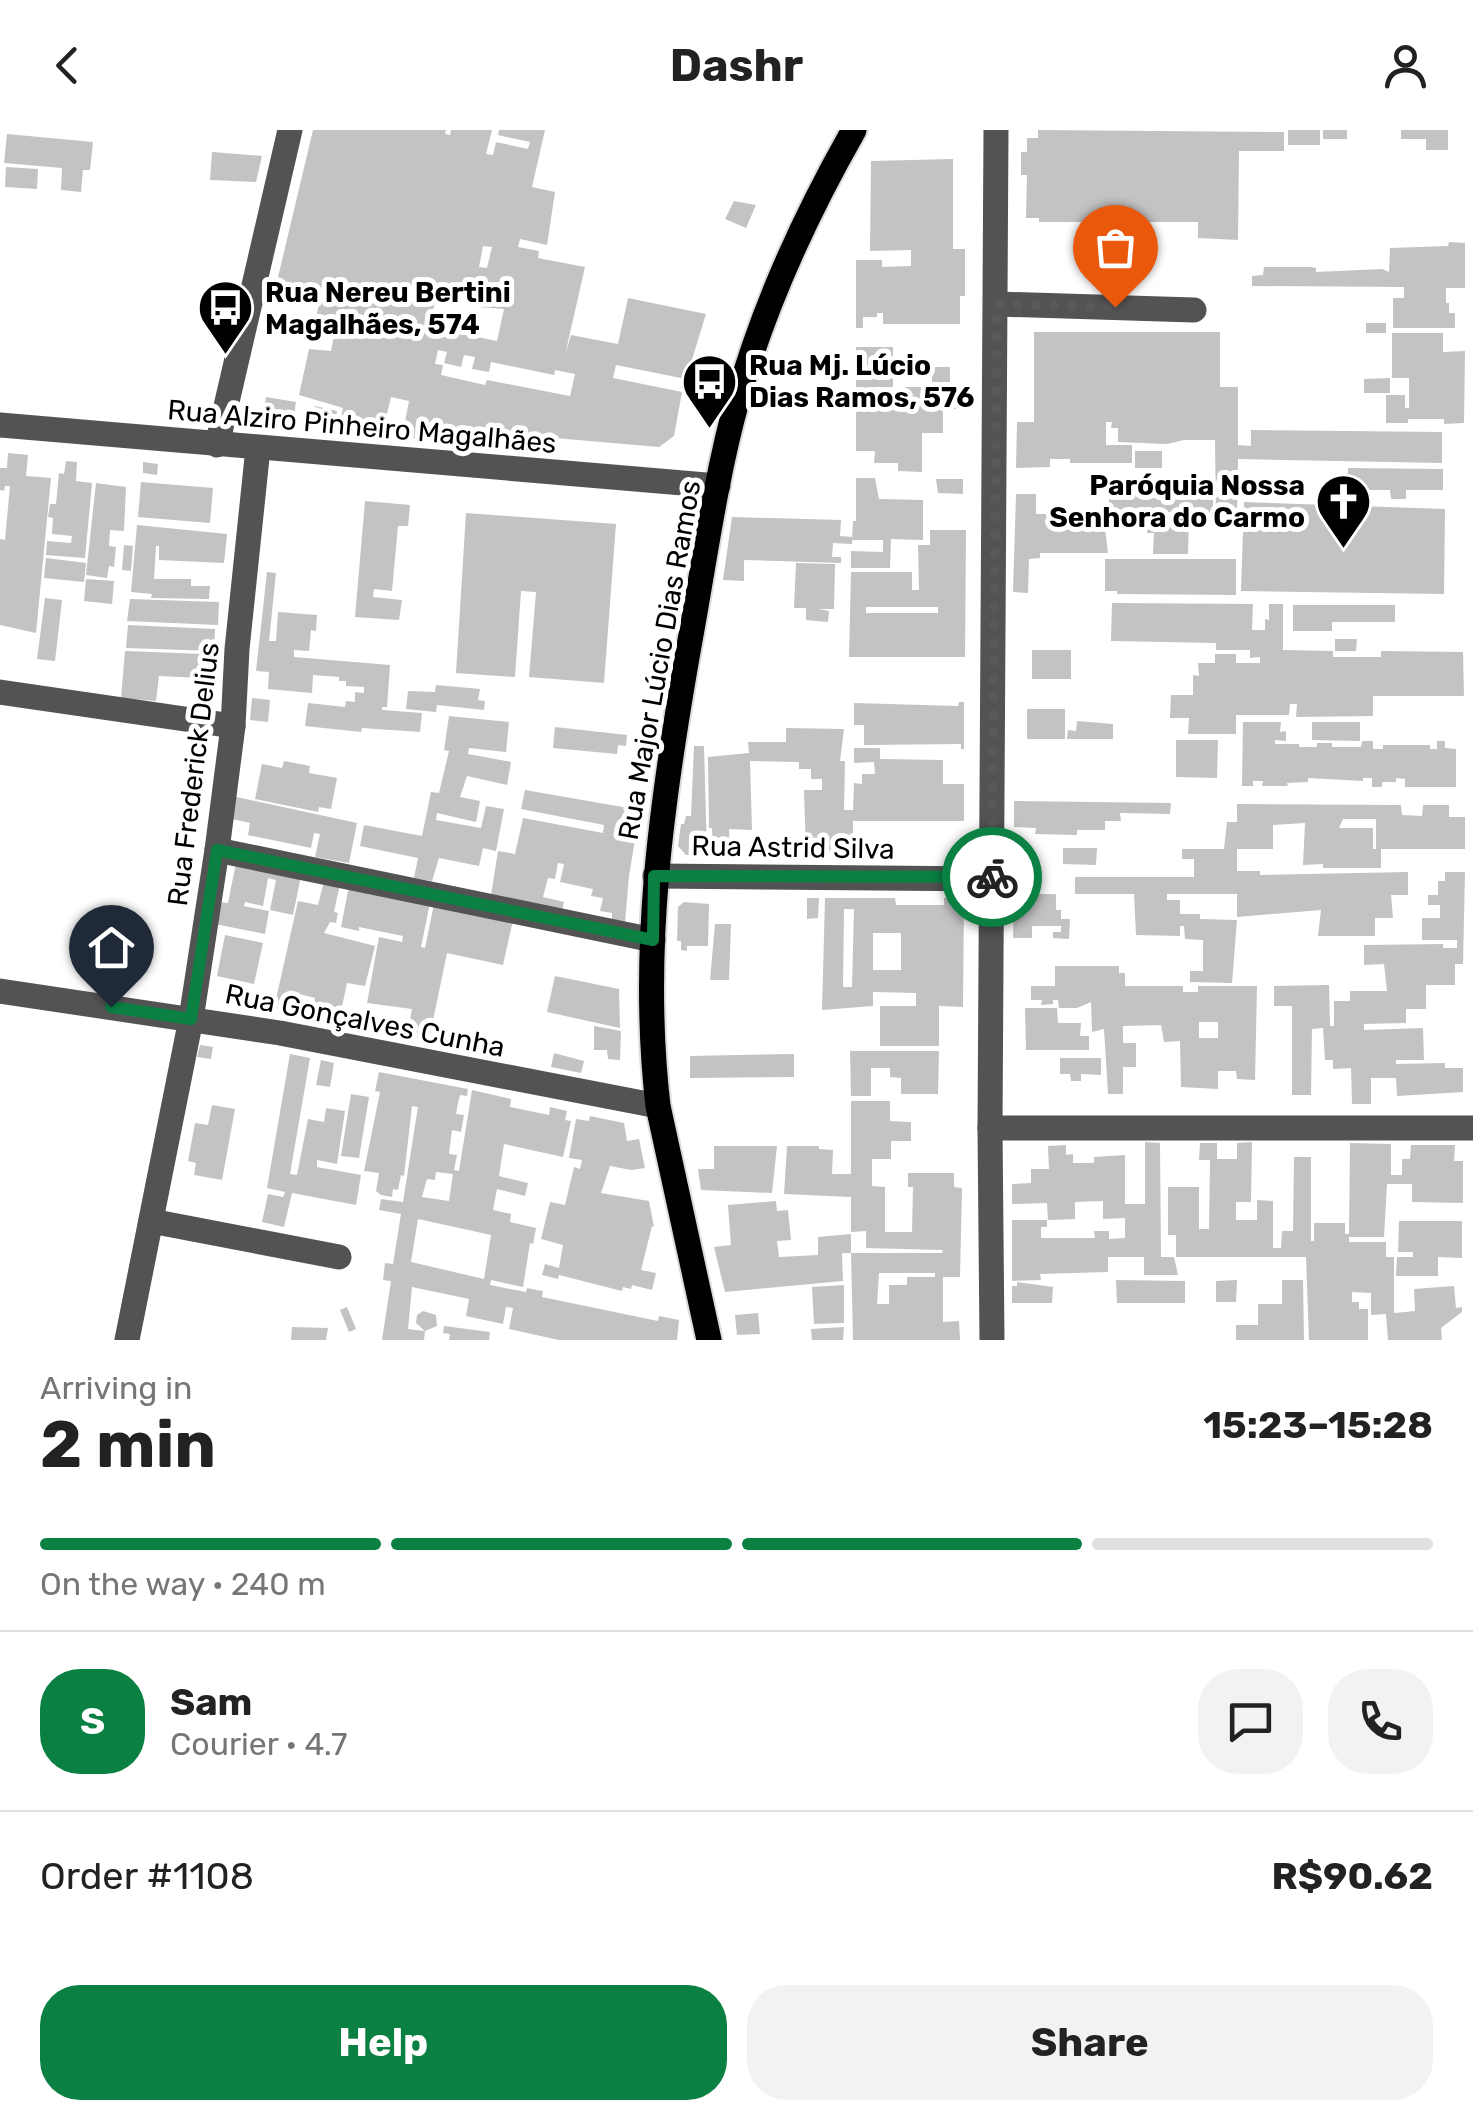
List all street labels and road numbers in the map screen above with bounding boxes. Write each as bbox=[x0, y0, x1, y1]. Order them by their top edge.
street label: Rua Alziro Pinheiro Magalhães bbox=[166, 393, 558, 460]
street label: Rua Major Lúcio Dias Ramos bbox=[612, 478, 707, 842]
street label: Rua Frederick Delius bbox=[161, 640, 226, 908]
street label: Rua Astrid Silva bbox=[691, 829, 895, 866]
street label: Rua Gonçalves Cunha bbox=[222, 977, 508, 1064]

